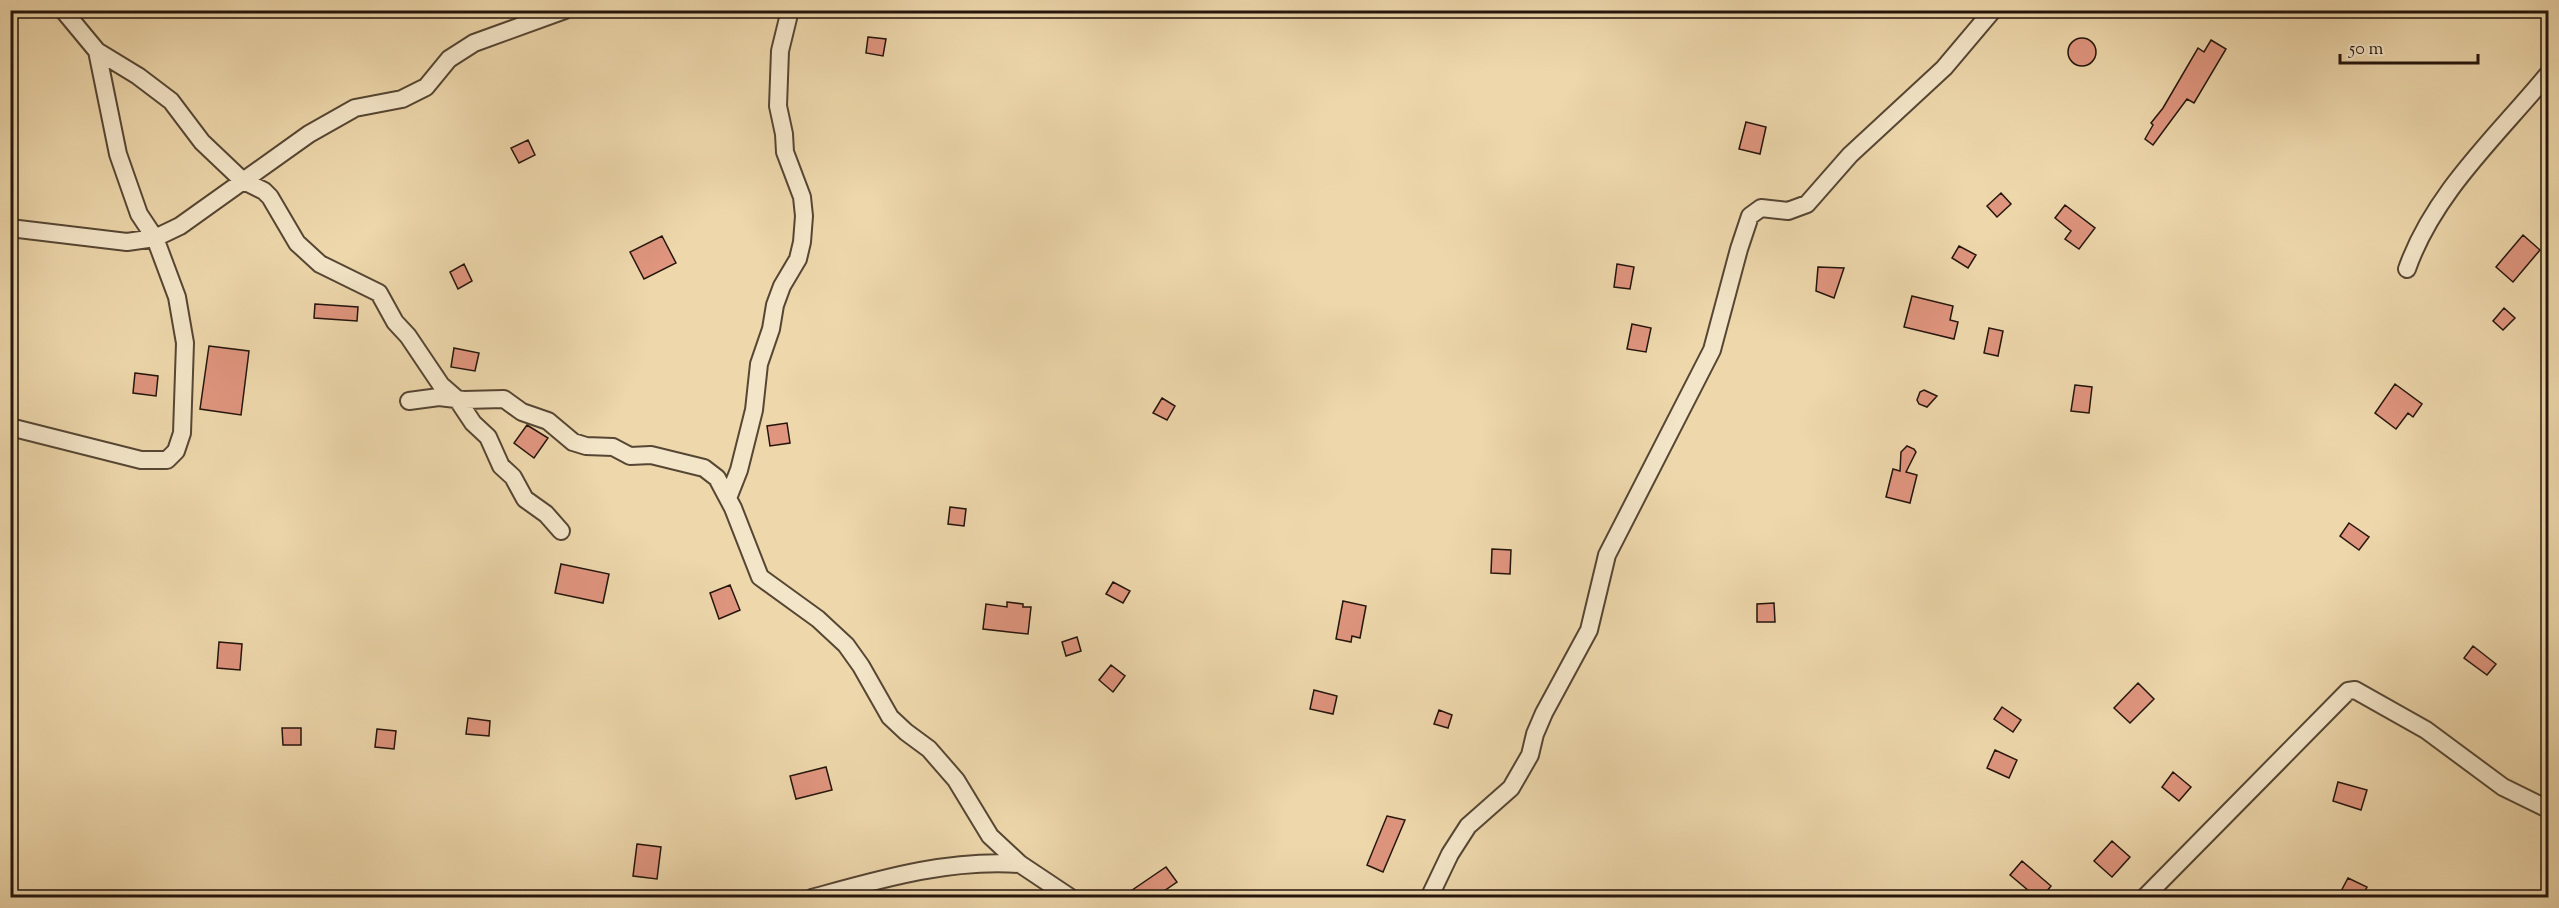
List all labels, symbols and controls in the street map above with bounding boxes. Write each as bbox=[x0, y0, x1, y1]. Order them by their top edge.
scale bar bbox=[2340, 27, 2478, 65]
text: 50 m bbox=[2348, 37, 2384, 63]

